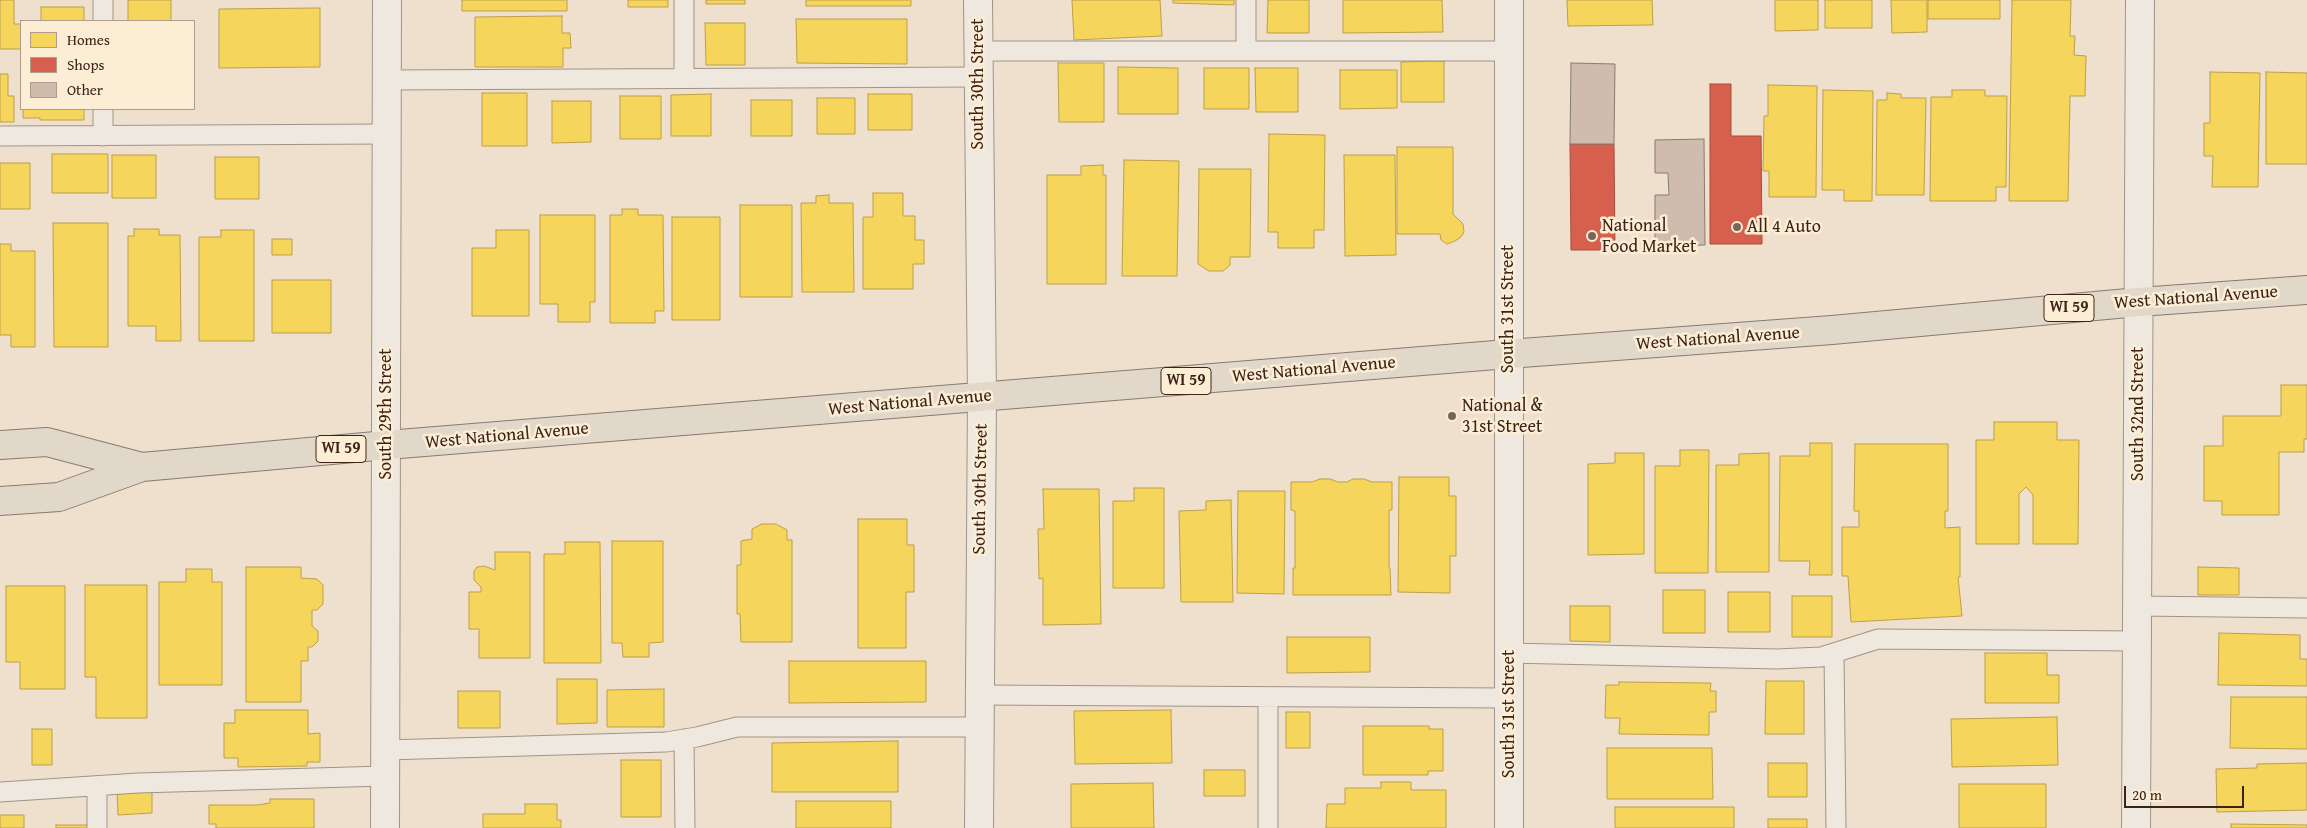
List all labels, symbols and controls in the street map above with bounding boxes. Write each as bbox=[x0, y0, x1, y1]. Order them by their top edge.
street label: South 30th Street bbox=[967, 18, 989, 150]
legend bbox=[20, 20, 195, 110]
text: Homes bbox=[67, 29, 110, 50]
text: Shops bbox=[67, 54, 104, 75]
text: Other bbox=[67, 79, 103, 100]
place label: National Food Market bbox=[1602, 215, 1696, 258]
place label: All 4 Auto bbox=[1747, 216, 1821, 238]
marker: All 4 Auto bbox=[1731, 221, 1743, 233]
marker: National Food Market bbox=[1586, 230, 1598, 242]
street label: South 31st Street bbox=[1497, 245, 1519, 373]
street label: West National Avenue bbox=[2113, 281, 2279, 315]
road number: WI 59 bbox=[2044, 294, 2094, 322]
street label: West National Avenue bbox=[1635, 322, 1801, 356]
street label: South 32nd Street bbox=[2127, 347, 2149, 481]
street label: South 29th Street bbox=[375, 348, 397, 480]
street label: West National Avenue bbox=[1231, 352, 1397, 388]
road number: WI 59 bbox=[1161, 368, 1211, 394]
street label: West National Avenue bbox=[827, 385, 993, 421]
place label: National & 31st Street bbox=[1462, 395, 1543, 438]
marker: National & 31st Street bbox=[1446, 410, 1458, 422]
street label: West National Avenue bbox=[424, 418, 590, 454]
street label: South 30th Street bbox=[969, 423, 993, 555]
road number: WI 59 bbox=[316, 436, 366, 462]
street label: South 31st Street bbox=[1498, 650, 1520, 778]
scale bar bbox=[2127, 776, 2247, 808]
text: 20 m bbox=[2132, 784, 2162, 805]

